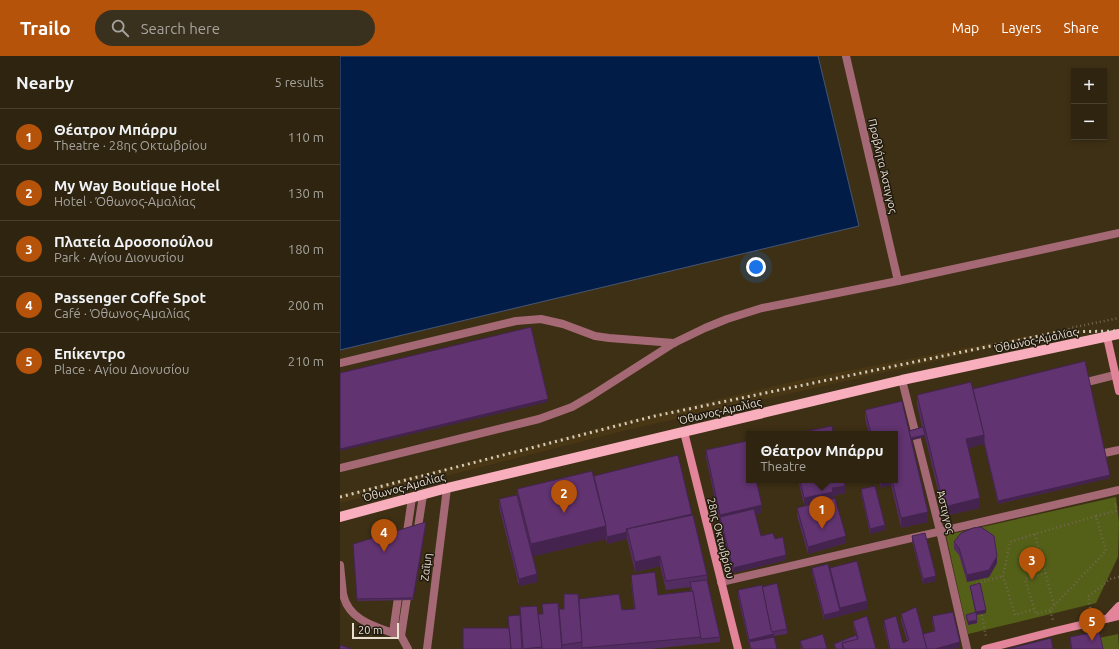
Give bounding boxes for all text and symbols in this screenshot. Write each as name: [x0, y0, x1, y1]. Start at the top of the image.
search box: [95, 10, 375, 46]
text: Trailo: [20, 17, 71, 39]
icon: search: [109, 17, 131, 39]
text: Search here: [141, 20, 220, 37]
text: Map: [952, 20, 979, 36]
text: Layers: [1001, 20, 1041, 36]
text: Share: [1063, 20, 1099, 36]
map controls: [1071, 68, 1107, 140]
button: +: [1071, 68, 1107, 104]
text: Nearby: [16, 73, 74, 92]
text: 5 results: [274, 75, 324, 89]
button: −: [1071, 104, 1107, 140]
street label: Προβλήτα Άστιγγος: [865, 118, 900, 215]
text: Θέατρον Μπάρρυ: [54, 121, 177, 138]
text: 1: [25, 130, 33, 144]
text: 110 m: [288, 130, 324, 144]
text: Theatre · 28ης Οκτωβρίου: [54, 138, 207, 152]
text: My Way Boutique Hotel: [54, 177, 220, 194]
text: 2: [25, 186, 33, 200]
text: 130 m: [288, 186, 324, 200]
text: Hotel · Όθωνος-Αμαλίας: [54, 194, 195, 208]
text: Πλατεία Δροσοπούλου: [54, 233, 213, 250]
text: 3: [25, 242, 33, 256]
text: 180 m: [288, 242, 324, 256]
text: Park · Αγίου Διονυσίου: [54, 250, 184, 264]
your location: [746, 257, 766, 277]
text: Passenger Coffe Spot: [54, 289, 206, 306]
text: 4: [25, 298, 33, 312]
text: 200 m: [288, 298, 324, 312]
text: Café · Όθωνος-Αμαλίας: [54, 306, 190, 320]
street label: Όθωνος-Αμαλίας: [992, 325, 1079, 356]
text: Επίκεντρο: [54, 345, 126, 362]
text: 5: [25, 354, 33, 368]
text: 210 m: [288, 354, 324, 368]
text: Place · Αγίου Διονυσίου: [54, 362, 189, 376]
street label: Όθωνος-Αμαλίας: [677, 396, 763, 428]
popup: [746, 431, 898, 483]
text: Θέατρον Μπάρρυ: [760, 442, 884, 459]
text: Theatre: [760, 459, 806, 473]
street label: Όθωνος-Αμαλίας: [361, 470, 447, 505]
pin: 2: [551, 480, 577, 513]
street label: Άστιγγος: [934, 489, 957, 535]
street label: 28ης Οκτωβρίου: [704, 496, 737, 580]
pin: 1: [809, 496, 835, 529]
pin: 4: [371, 519, 397, 552]
pin: 3: [1019, 547, 1045, 580]
street label: Ζαΐμη: [418, 552, 434, 582]
pin: 5: [1079, 608, 1105, 641]
scale bar: [352, 621, 399, 640]
text: 20 m: [358, 624, 382, 636]

